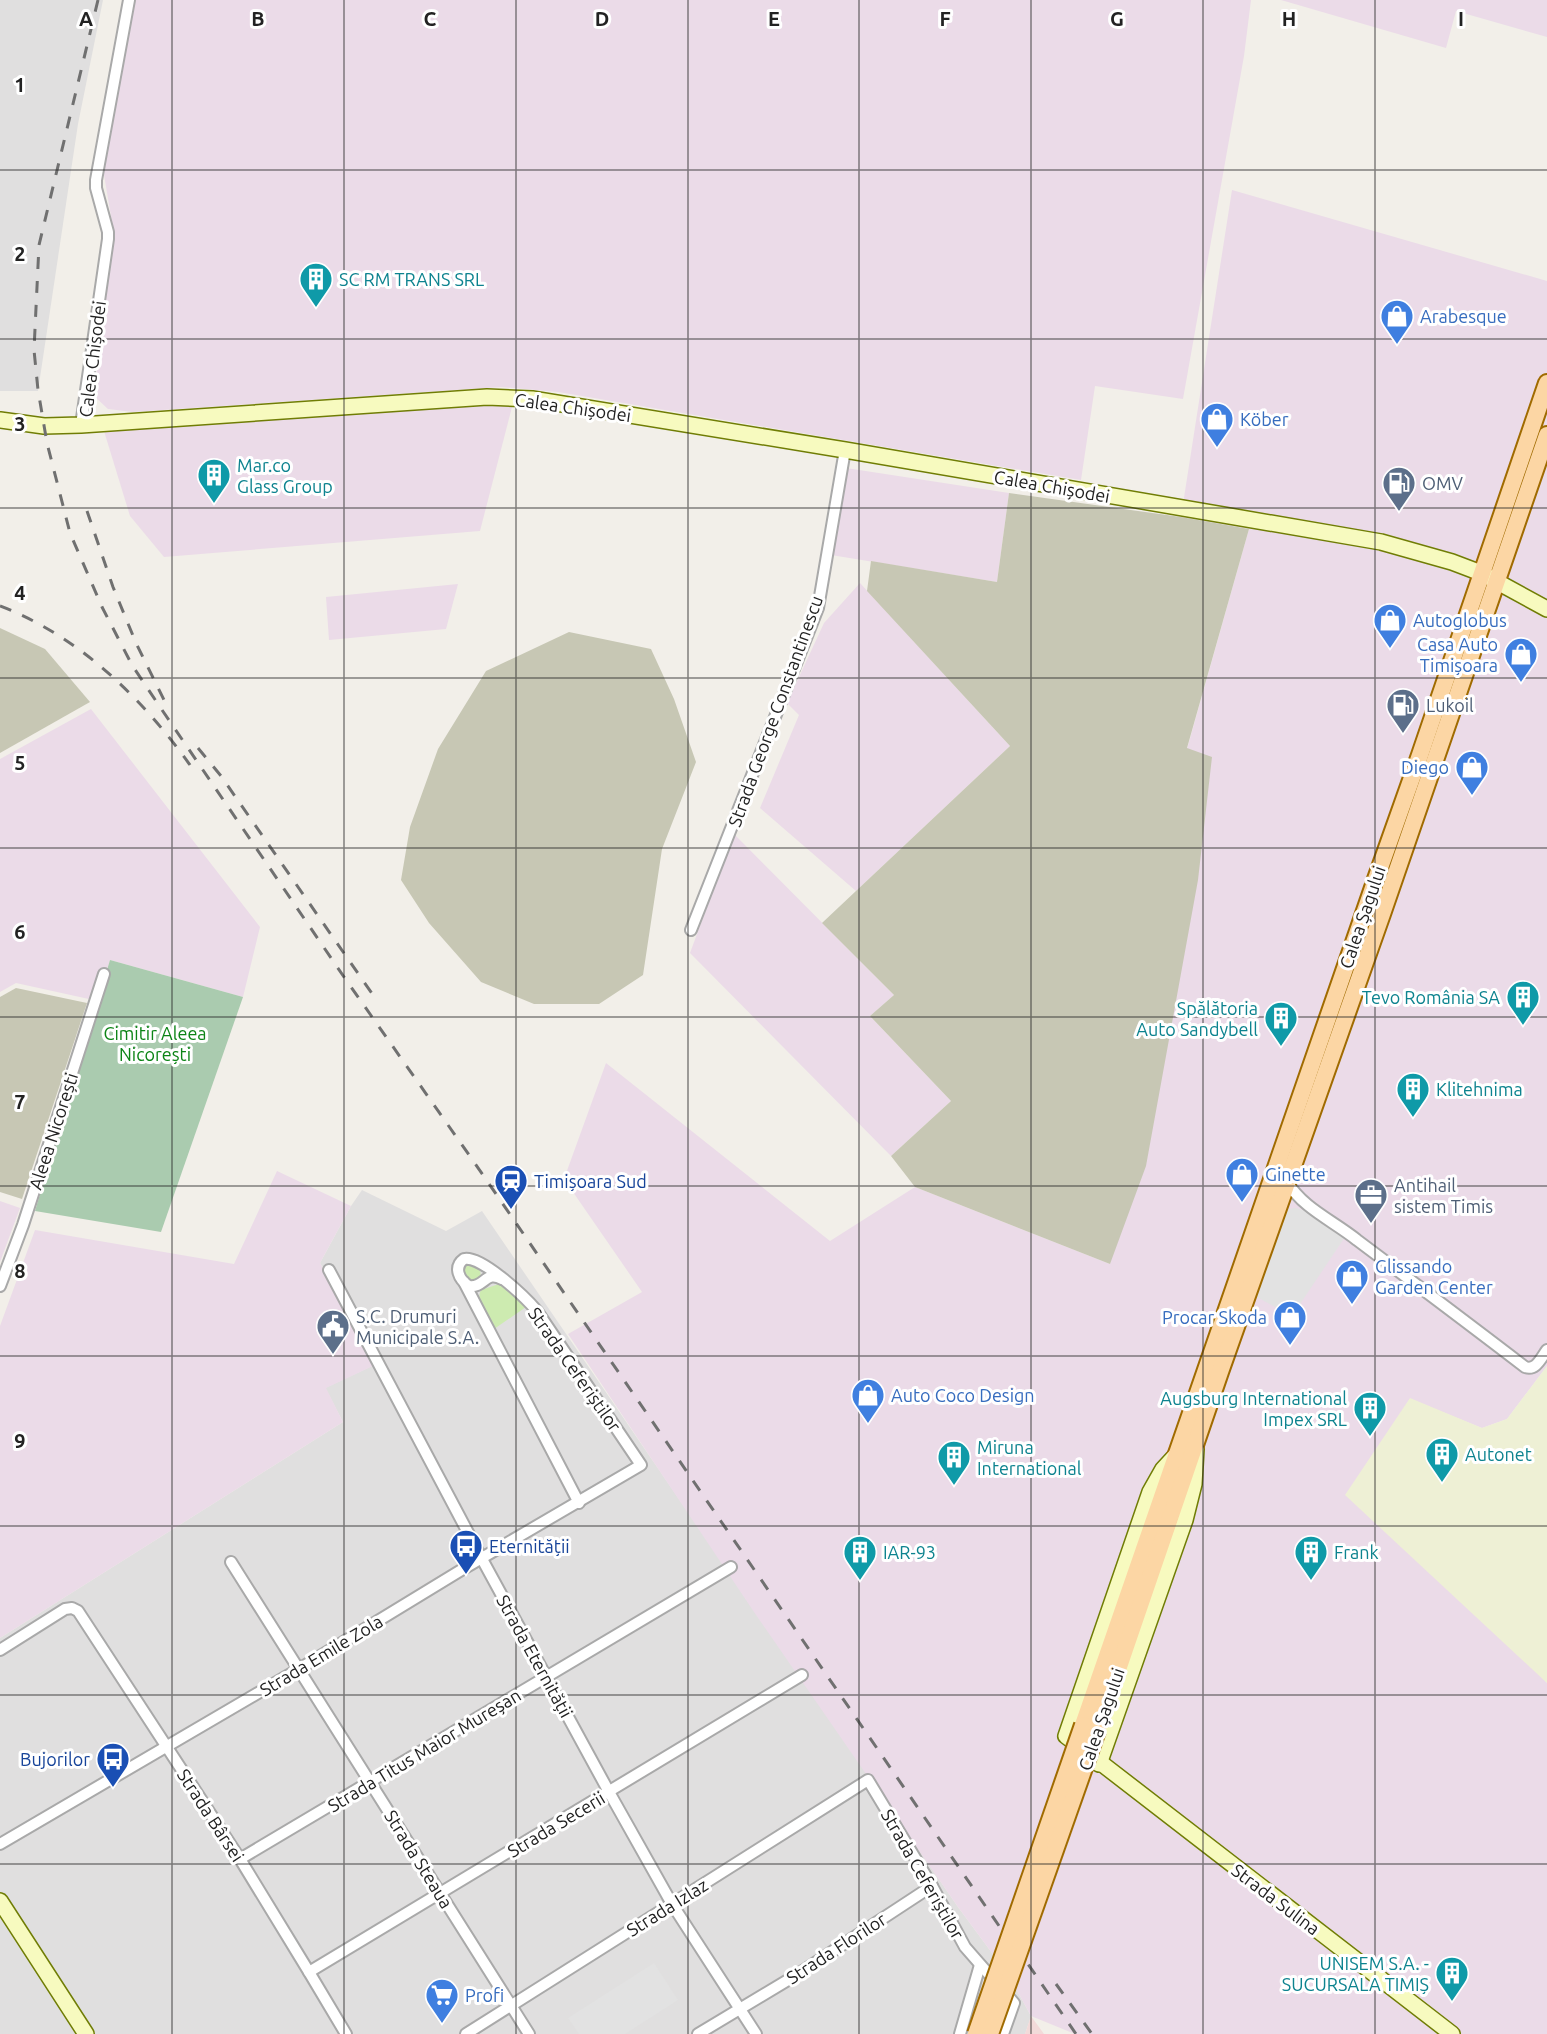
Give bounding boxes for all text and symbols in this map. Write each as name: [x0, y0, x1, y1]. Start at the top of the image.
text: A: [79, 7, 93, 30]
text: B: [251, 7, 265, 30]
text: C: [424, 7, 437, 30]
text: D: [595, 7, 609, 30]
text: E: [768, 7, 780, 30]
text: F: [939, 7, 951, 30]
text: G: [1110, 7, 1124, 30]
text: H: [1282, 7, 1296, 30]
text: I: [1458, 7, 1464, 30]
text: 1: [14, 73, 26, 96]
text: 2: [14, 242, 26, 265]
building icon: SC RM TRANS SRL: [298, 261, 334, 308]
place label: SC RM TRANS SRL: [339, 269, 484, 289]
shop icon: Arabesque: [1379, 298, 1415, 345]
street label: Calea Chișodei: [75, 300, 109, 418]
place label: Arabesque: [1420, 306, 1507, 326]
street label: Calea Chișodei: [514, 389, 632, 425]
shop icon: Köber: [1199, 401, 1235, 448]
place label: Köber: [1240, 409, 1289, 429]
text: 3: [14, 412, 26, 435]
place label: Mar.co Glass Group: [237, 455, 333, 496]
building icon: Mar.co Glass Group: [196, 457, 232, 504]
fuel station icon: OMV: [1381, 465, 1417, 512]
street label: Calea Chișodei: [993, 466, 1111, 506]
place label: OMV: [1422, 473, 1464, 493]
text: 4: [14, 581, 26, 604]
street label: Strada George Constantinescu: [724, 593, 826, 829]
shop icon: Autoglobus: [1372, 602, 1408, 649]
place label: Autoglobus: [1413, 610, 1507, 630]
place label: Casa Auto Timișoara: [1417, 634, 1498, 675]
shop icon: Casa Auto Timișoara: [1503, 636, 1539, 683]
fuel station icon: Lukoil: [1385, 687, 1421, 734]
place label: Lukoil: [1426, 695, 1474, 715]
shop icon: Diego: [1454, 749, 1490, 796]
text: 5: [14, 751, 26, 774]
place label: Diego: [1401, 757, 1449, 777]
street label: Calea Șagului: [1335, 863, 1389, 971]
text: 6: [14, 920, 26, 943]
building icon: Tevo România SA: [1505, 979, 1541, 1026]
place label: Tevo România SA: [1362, 987, 1500, 1007]
place label: Spălătoria Auto Sandybell: [1136, 998, 1258, 1039]
building icon: Spălătoria Auto Sandybell: [1263, 1000, 1299, 1047]
park label: Cimitir Aleea Nicorești: [103, 1023, 207, 1064]
street label: Aleea Nicorești: [25, 1070, 81, 1192]
building icon: Klitehnima: [1395, 1071, 1431, 1118]
place label: Klitehnima: [1436, 1079, 1523, 1099]
text: 7: [14, 1090, 26, 1113]
shop icon: Ginette: [1224, 1156, 1260, 1203]
station icon: Timișoara Sud: [493, 1163, 529, 1210]
place label: Ginette: [1265, 1164, 1326, 1184]
place label: Timișoara Sud: [534, 1171, 647, 1191]
place label: Antihail sistem Timis: [1394, 1175, 1493, 1216]
office icon: Antihail sistem Timis: [1353, 1177, 1389, 1224]
place label: Glissando Garden Center: [1375, 1256, 1493, 1297]
shop icon: Glissando Garden Center: [1334, 1258, 1370, 1305]
text: 8: [14, 1259, 26, 1282]
shop icon: Procar Skoda: [1272, 1299, 1308, 1346]
street label: Strada Ceferiștilor: [525, 1303, 625, 1435]
place label: S.C. Drumuri Municipale S.A.: [356, 1306, 479, 1347]
place label: Procar Skoda: [1162, 1307, 1267, 1327]
public building icon: S.C. Drumuri Municipale S.A.: [315, 1308, 351, 1355]
shop icon: Auto Coco Design: [850, 1377, 886, 1424]
place label: Auto Coco Design: [891, 1385, 1035, 1405]
place label: Augsburg International Impex SRL: [1160, 1388, 1347, 1429]
building icon: Augsburg International Impex SRL: [1352, 1390, 1388, 1437]
text: 9: [14, 1429, 26, 1452]
building icon: Autonet: [1424, 1436, 1460, 1483]
place label: Miruna International: [977, 1437, 1082, 1478]
building icon: Miruna International: [936, 1439, 972, 1486]
place label: Autonet: [1465, 1444, 1532, 1464]
bus stop icon: Eternității: [448, 1528, 484, 1575]
building icon: IAR-93: [842, 1534, 878, 1581]
building icon: Frank: [1293, 1534, 1329, 1581]
place label: Eternității: [489, 1536, 570, 1556]
place label: IAR-93: [883, 1542, 936, 1562]
place label: Frank: [1334, 1542, 1379, 1562]
street label: Strada Eternității: [493, 1591, 577, 1721]
street label: Strada Emile Zola: [256, 1610, 386, 1700]
street label: Calea Șagului: [1074, 1665, 1128, 1773]
street label: Strada Titus Maior Mureșan: [324, 1684, 524, 1816]
bus stop icon: Bujorilor: [95, 1741, 131, 1788]
place label: Bujorilor: [20, 1749, 90, 1769]
street label: Strada Bârsei: [174, 1765, 248, 1865]
street label: Strada Secerii: [504, 1787, 608, 1861]
street label: Strada Ceferiștilor: [878, 1805, 968, 1943]
street label: Strada Steaua: [381, 1806, 457, 1912]
street label: Strada Sulina: [1228, 1859, 1324, 1939]
street label: Strada Izlaz: [623, 1874, 711, 1940]
street label: Strada Florilor: [783, 1908, 890, 1988]
place label: UNISEM S.A. - SUCURSALA TIMIȘ: [1282, 1953, 1429, 1994]
building icon: UNISEM S.A. - SUCURSALA TIMIȘ: [1434, 1955, 1470, 2002]
supermarket icon: Profi: [424, 1977, 460, 2024]
place label: Profi: [465, 1985, 504, 2005]

